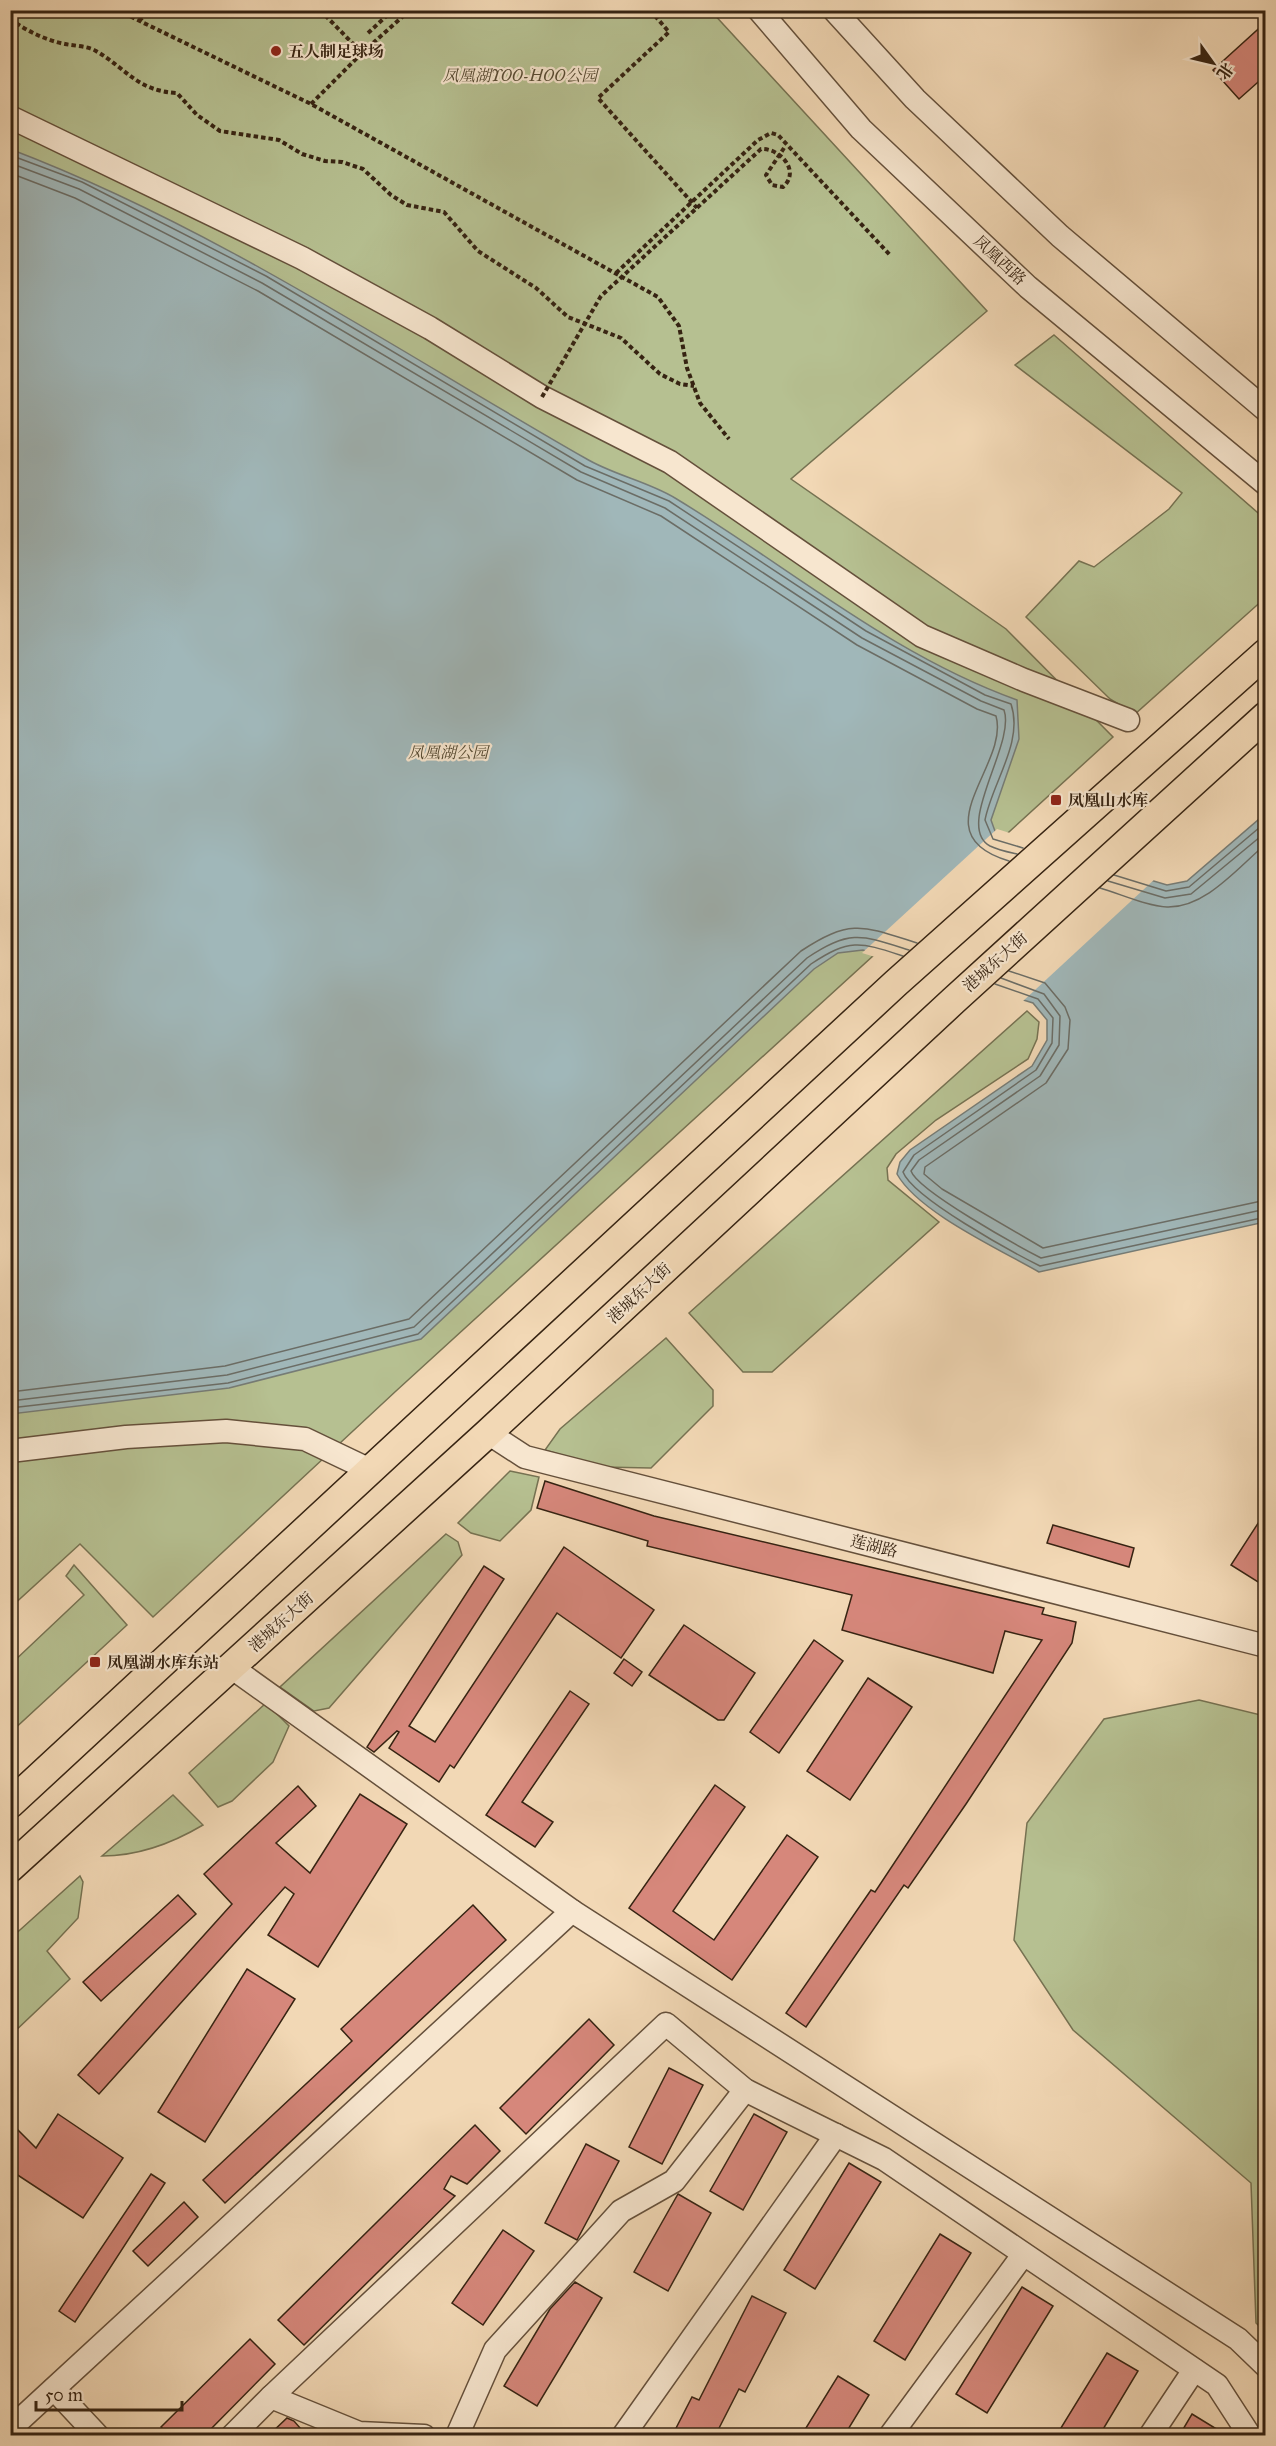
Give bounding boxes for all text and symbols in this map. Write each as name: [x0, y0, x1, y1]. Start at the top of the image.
north arrow: [1183, 33, 1243, 93]
place label: 五人制足球场: [288, 42, 384, 61]
marker: 五人制足球场: [269, 44, 283, 58]
text: 北: [1213, 59, 1237, 83]
park label: 凤凰湖YOO-HOO公园: [443, 66, 600, 85]
street label: 凤凰西路: [970, 231, 1030, 289]
park label: 凤凰湖公园: [408, 743, 491, 762]
place label: 凤凰山水库: [1068, 791, 1148, 810]
marker: 凤凰山水库: [1049, 793, 1063, 807]
street label: 港城东大街: [959, 928, 1031, 996]
street label: 港城东大街: [603, 1259, 675, 1327]
street label: 莲湖路: [848, 1531, 900, 1561]
street label: 港城东大街: [245, 1588, 317, 1656]
place label: 凤凰湖水库东站: [107, 1653, 219, 1672]
marker: 凤凰湖水库东站: [88, 1655, 102, 1669]
scale bar: [36, 2374, 182, 2412]
text: 50 m: [45, 2384, 83, 2406]

